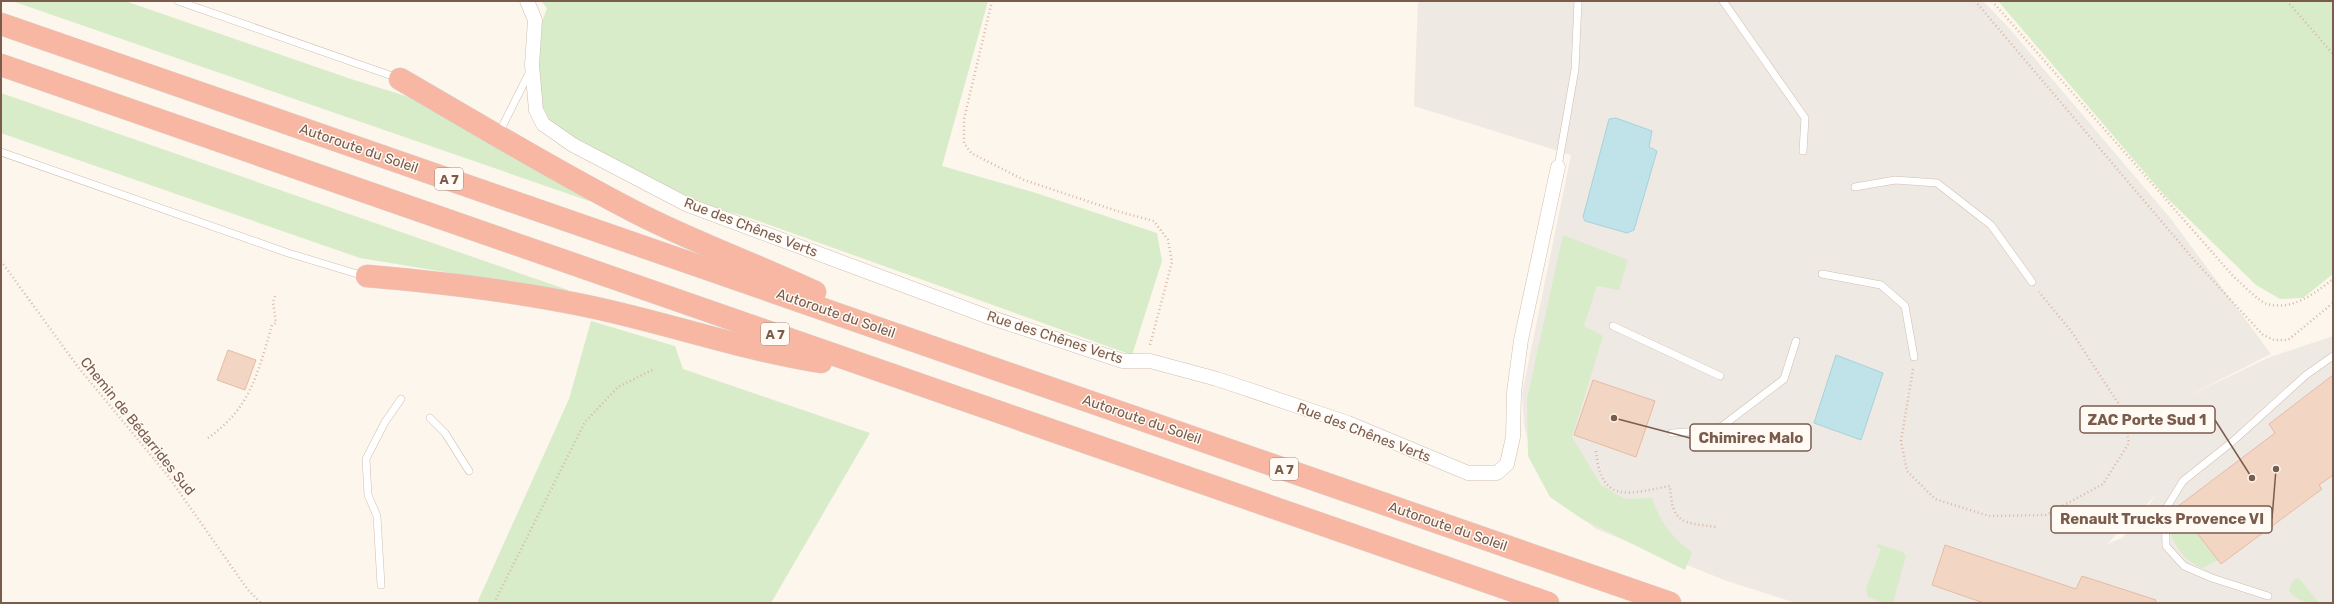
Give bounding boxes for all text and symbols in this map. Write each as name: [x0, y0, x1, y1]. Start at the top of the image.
street label: Autoroute du Soleil: [297, 120, 421, 177]
road number: A 7: [435, 168, 463, 190]
street label: Rue des Chênes Verts: [681, 194, 820, 261]
street label: Autoroute du Soleil: [774, 285, 898, 342]
street label: Rue des Chênes Verts: [985, 307, 1125, 368]
road number: A 7: [761, 323, 789, 345]
street label: Chemin de Bédarrides Sud: [77, 354, 199, 499]
street label: Autoroute du Soleil: [1080, 391, 1204, 448]
street label: Rue des Chênes Verts: [1294, 399, 1433, 466]
callout: ZAC Porte Sud 1: [2080, 406, 2215, 433]
text: ZAC Porte Sud 1: [2088, 411, 2206, 429]
callout: Chimirec Malo: [1690, 424, 1811, 451]
text: Chimirec Malo: [1698, 429, 1804, 447]
road number: A 7: [1270, 458, 1298, 480]
street label: Autoroute du Soleil: [1386, 498, 1510, 555]
callout: Renault Trucks Provence VI: [2051, 506, 2272, 533]
text: Renault Trucks Provence VI: [2060, 510, 2264, 528]

